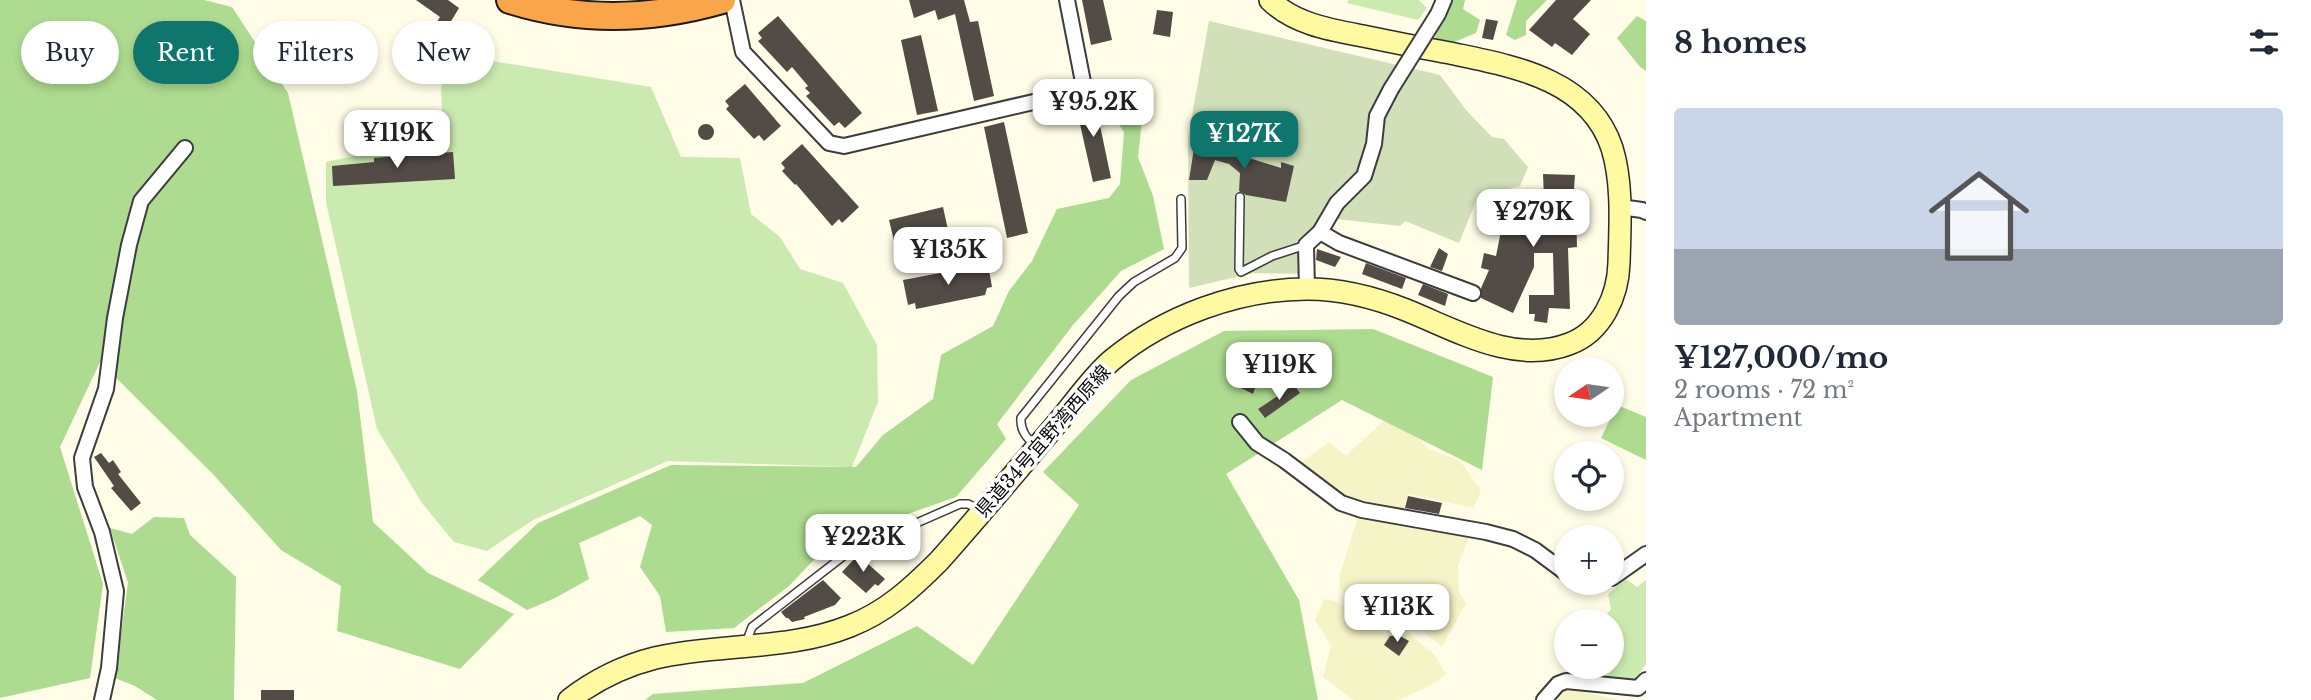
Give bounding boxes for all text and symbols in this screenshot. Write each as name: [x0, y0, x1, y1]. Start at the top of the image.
chip: Buy: [21, 21, 119, 84]
chip: Rent: [133, 21, 239, 84]
chip: Filters: [253, 21, 378, 84]
chip: New: [392, 21, 495, 84]
icon: filters: [2245, 23, 2283, 61]
text: 8 homes: [1674, 24, 1807, 61]
pin: ¥95.2K: [1036, 80, 1150, 139]
text: ¥95.2K: [1049, 88, 1137, 116]
pin: ¥119K: [348, 110, 446, 170]
pin: ¥127K: [1195, 111, 1293, 171]
text: ¥119K: [360, 119, 434, 147]
text: ¥127K: [1206, 120, 1282, 148]
icon: home: [1916, 153, 2042, 279]
pin: ¥279K: [1484, 190, 1582, 249]
text: ¥279K: [1493, 198, 1573, 226]
pin: ¥135K: [899, 228, 997, 287]
text: ¥135K: [910, 236, 986, 264]
text: ¥127,000/mo: [1674, 339, 1888, 376]
pin: ¥119K: [1230, 342, 1328, 402]
text: ¥119K: [1242, 351, 1316, 379]
north arrow: [1554, 357, 1624, 427]
map controls: [1554, 357, 1624, 679]
street label: 県道34号宜野湾西原線: [971, 360, 1115, 522]
text: 2 rooms · 72 m²: [1674, 376, 1854, 404]
text: Apartment: [1674, 404, 1802, 432]
button: locate: [1554, 441, 1624, 511]
pin: ¥223K: [814, 514, 912, 574]
text: ¥223K: [821, 523, 905, 551]
button: +: [1554, 525, 1624, 595]
pin: ¥113K: [1348, 584, 1446, 644]
text: ¥113K: [1360, 593, 1434, 621]
button: −: [1554, 609, 1624, 679]

